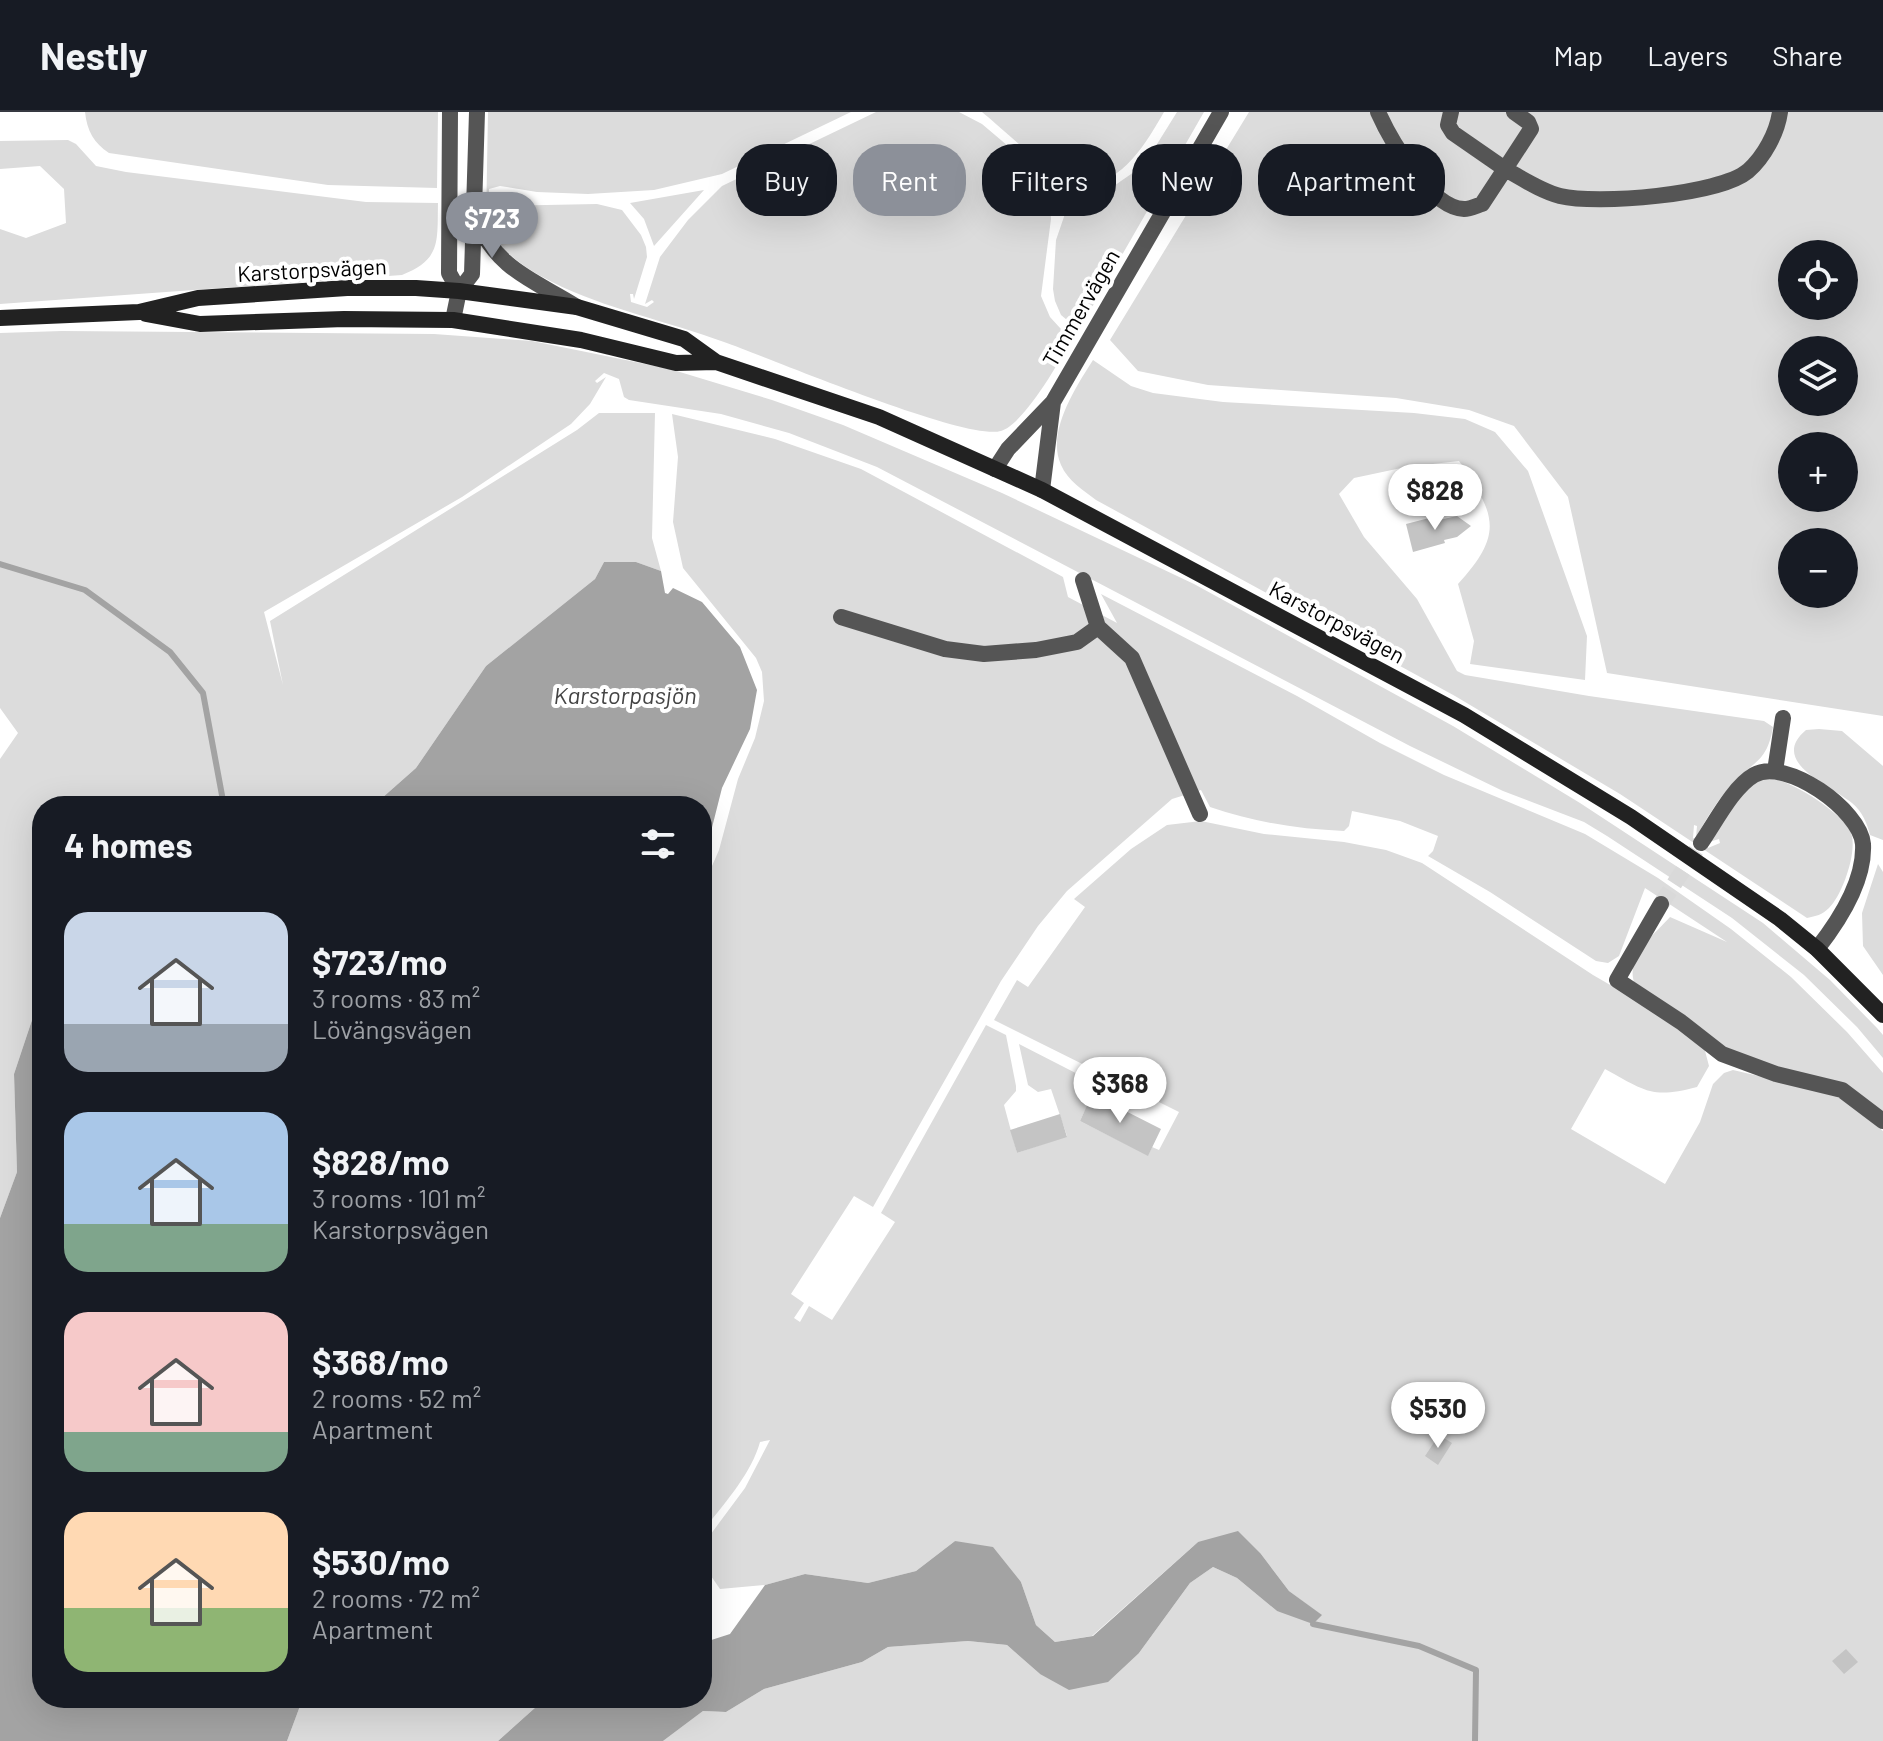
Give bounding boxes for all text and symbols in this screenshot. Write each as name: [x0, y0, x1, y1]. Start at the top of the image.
text: Nestly: [40, 32, 148, 78]
text: Map: [1553, 38, 1603, 72]
text: Layers: [1647, 38, 1728, 72]
text: Share: [1772, 38, 1843, 72]
chip: Buy: [736, 144, 837, 216]
chip: Rent: [853, 144, 966, 216]
chip: Filters: [982, 144, 1116, 216]
chip: New: [1132, 144, 1242, 216]
chip: Apartment: [1258, 144, 1445, 216]
pin: $723: [445, 192, 539, 260]
text: $723: [464, 202, 520, 233]
map controls: [1778, 240, 1858, 608]
button: locate: [1778, 240, 1858, 320]
street label: Timmervägen: [1036, 244, 1124, 371]
street label: Karstorpsvägen: [237, 252, 387, 286]
button: layers: [1778, 336, 1858, 416]
button: +: [1778, 432, 1858, 512]
pin: $828: [1388, 464, 1482, 532]
text: $828: [1406, 474, 1464, 505]
button: −: [1778, 528, 1858, 608]
street label: Karstorpsvägen: [1265, 574, 1410, 668]
water label: Karstorpasjön: [554, 680, 697, 709]
icon: filters: [636, 822, 680, 866]
text: 4 homes: [64, 824, 193, 865]
text: $723/mo: [312, 941, 448, 982]
icon: home: [128, 944, 224, 1040]
text: 3 rooms · 83 m²: [312, 982, 480, 1013]
text: Lövängsvägen: [312, 1013, 472, 1044]
pin: $368: [1073, 1057, 1167, 1125]
text: $368: [1092, 1067, 1148, 1098]
text: $828/mo: [312, 1141, 450, 1182]
icon: home: [128, 1144, 224, 1240]
text: 3 rooms · 101 m²: [312, 1182, 485, 1213]
text: Karstorpsvägen: [312, 1213, 489, 1244]
text: $368/mo: [312, 1341, 449, 1382]
icon: home: [128, 1344, 224, 1440]
text: 2 rooms · 52 m²: [312, 1382, 481, 1413]
pin: $530: [1391, 1382, 1485, 1450]
text: $530: [1409, 1392, 1467, 1423]
text: Apartment: [312, 1413, 433, 1444]
text: $530/mo: [312, 1541, 450, 1582]
icon: home: [128, 1544, 224, 1640]
text: 2 rooms · 72 m²: [312, 1582, 480, 1613]
text: Apartment: [312, 1613, 433, 1644]

